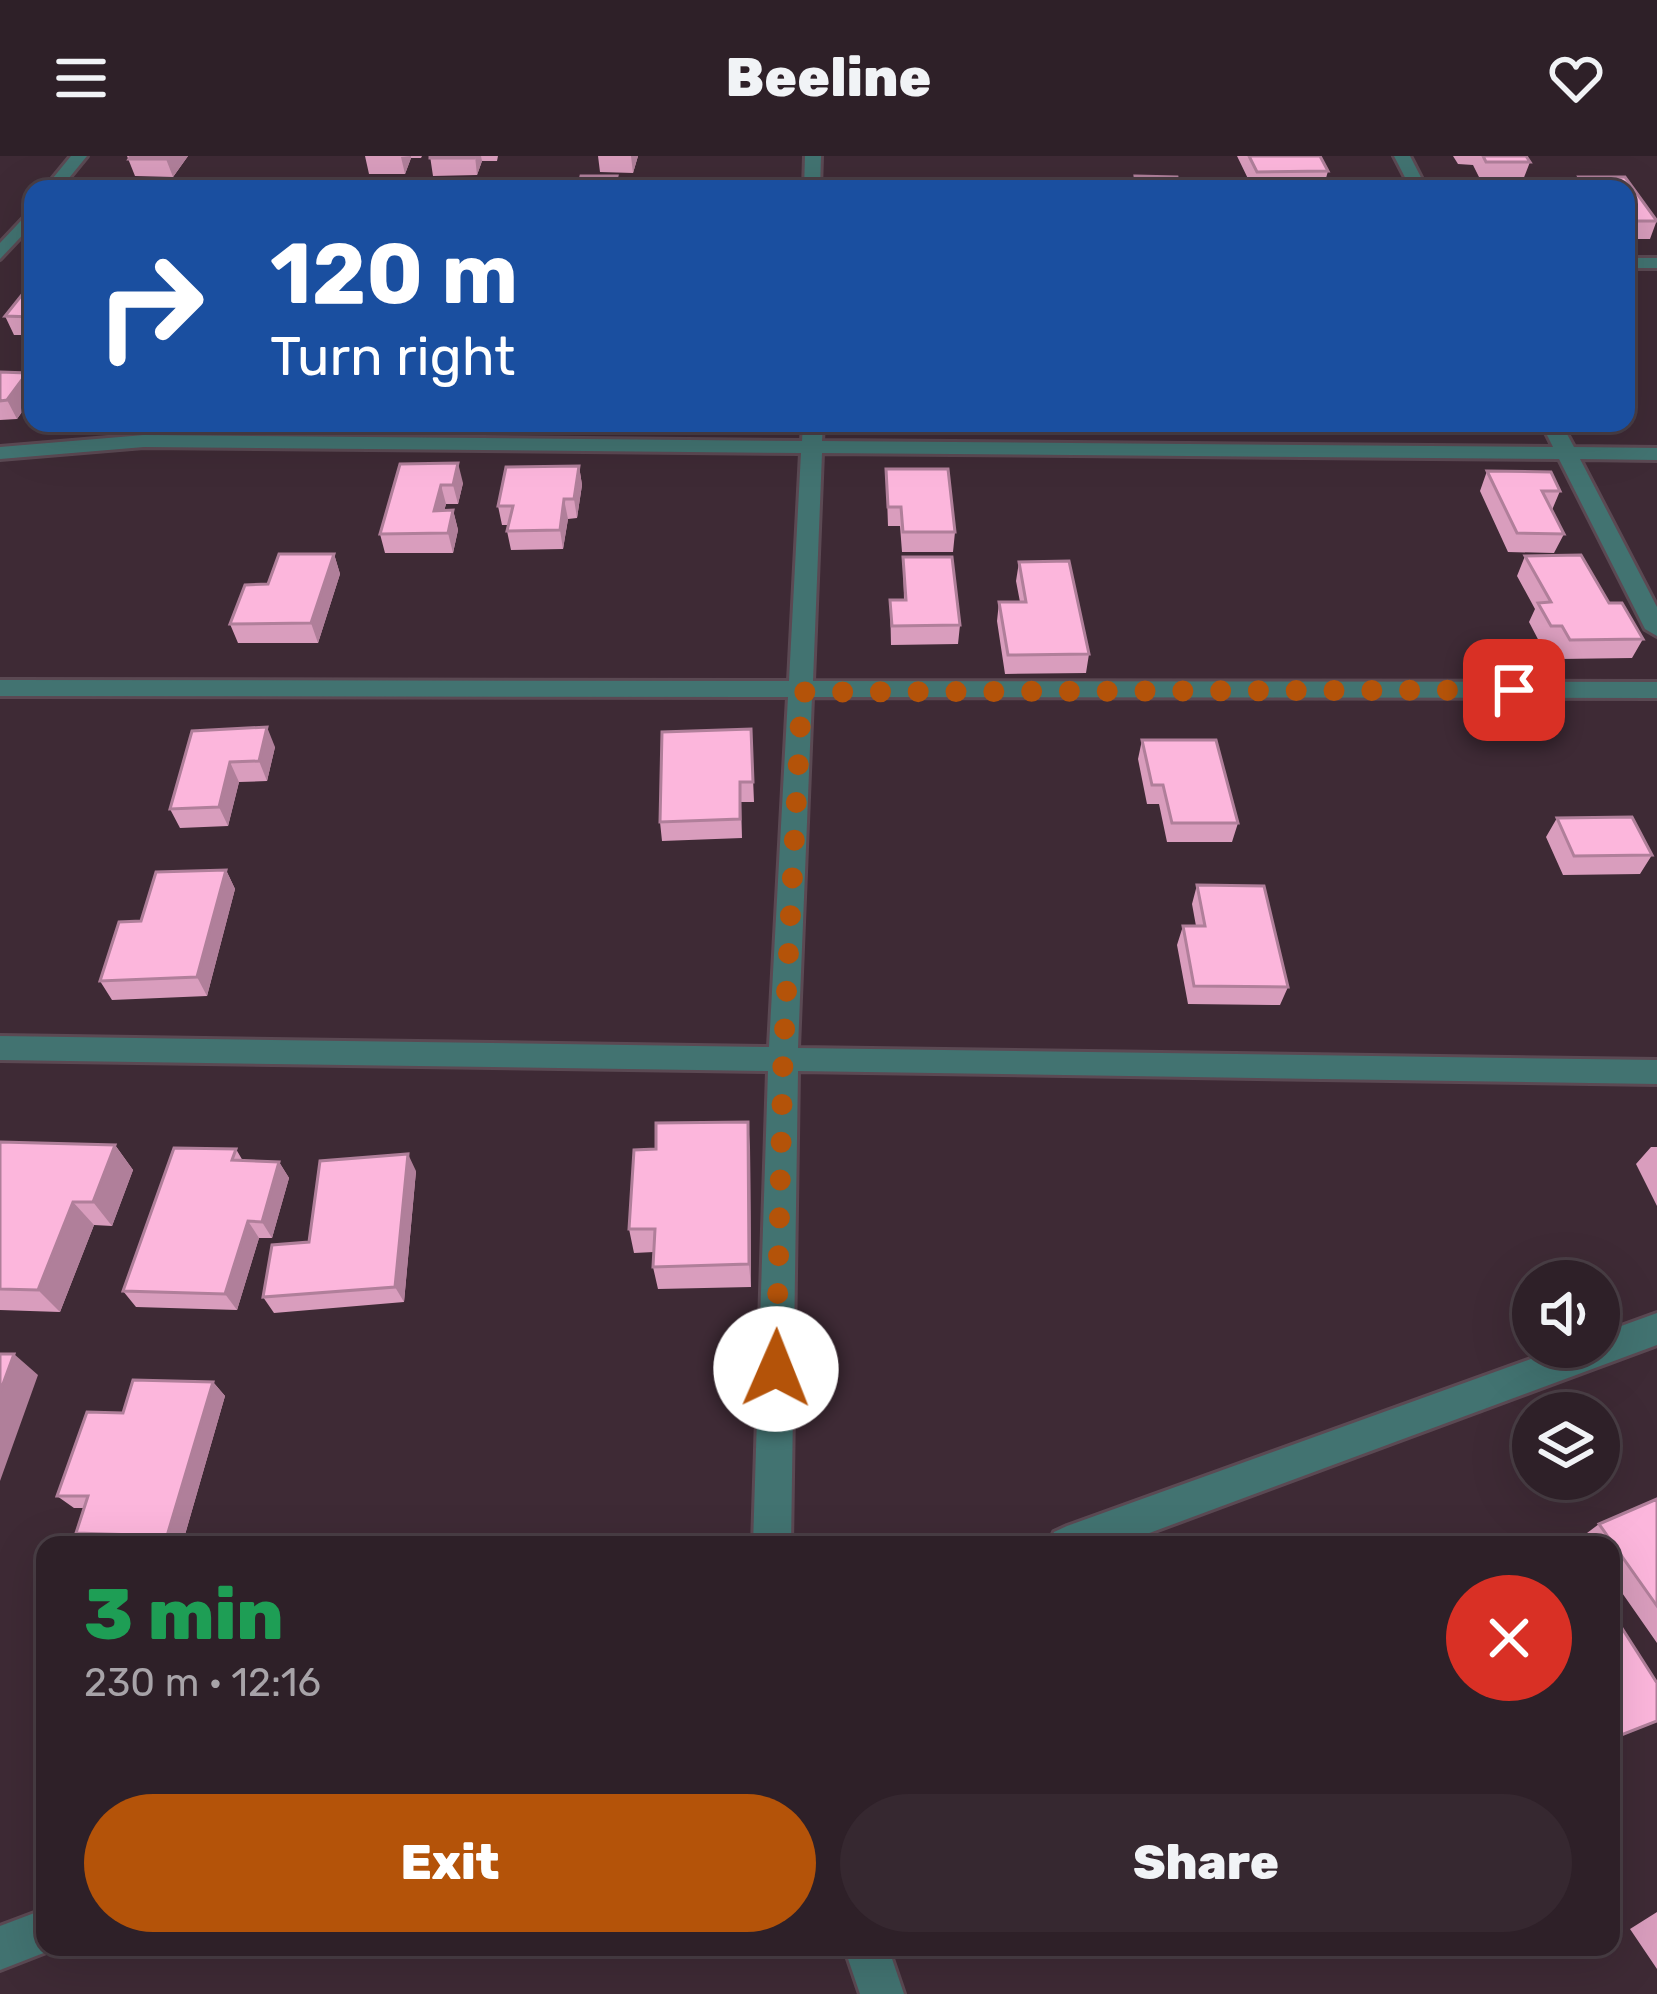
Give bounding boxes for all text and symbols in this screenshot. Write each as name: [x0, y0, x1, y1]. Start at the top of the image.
icon: menu: [48, 45, 114, 111]
icon: heart: [1543, 45, 1609, 111]
text: Beeline: [726, 46, 931, 110]
text: 120 m: [270, 224, 518, 324]
icon: right: [72, 228, 228, 384]
text: Turn right: [270, 325, 515, 389]
pin: [1463, 639, 1565, 741]
icon: arrive: [1481, 657, 1547, 723]
map controls: [1512, 1260, 1620, 1500]
button: sound: [1512, 1260, 1620, 1368]
position arrow: [713, 1306, 839, 1432]
button: layers: [1512, 1392, 1620, 1500]
text: 3 min: [84, 1572, 284, 1657]
button: close: [1446, 1575, 1572, 1701]
text: 230 m · 12:16: [84, 1660, 321, 1706]
button: Exit: [84, 1794, 816, 1932]
button: Share: [840, 1794, 1572, 1932]

